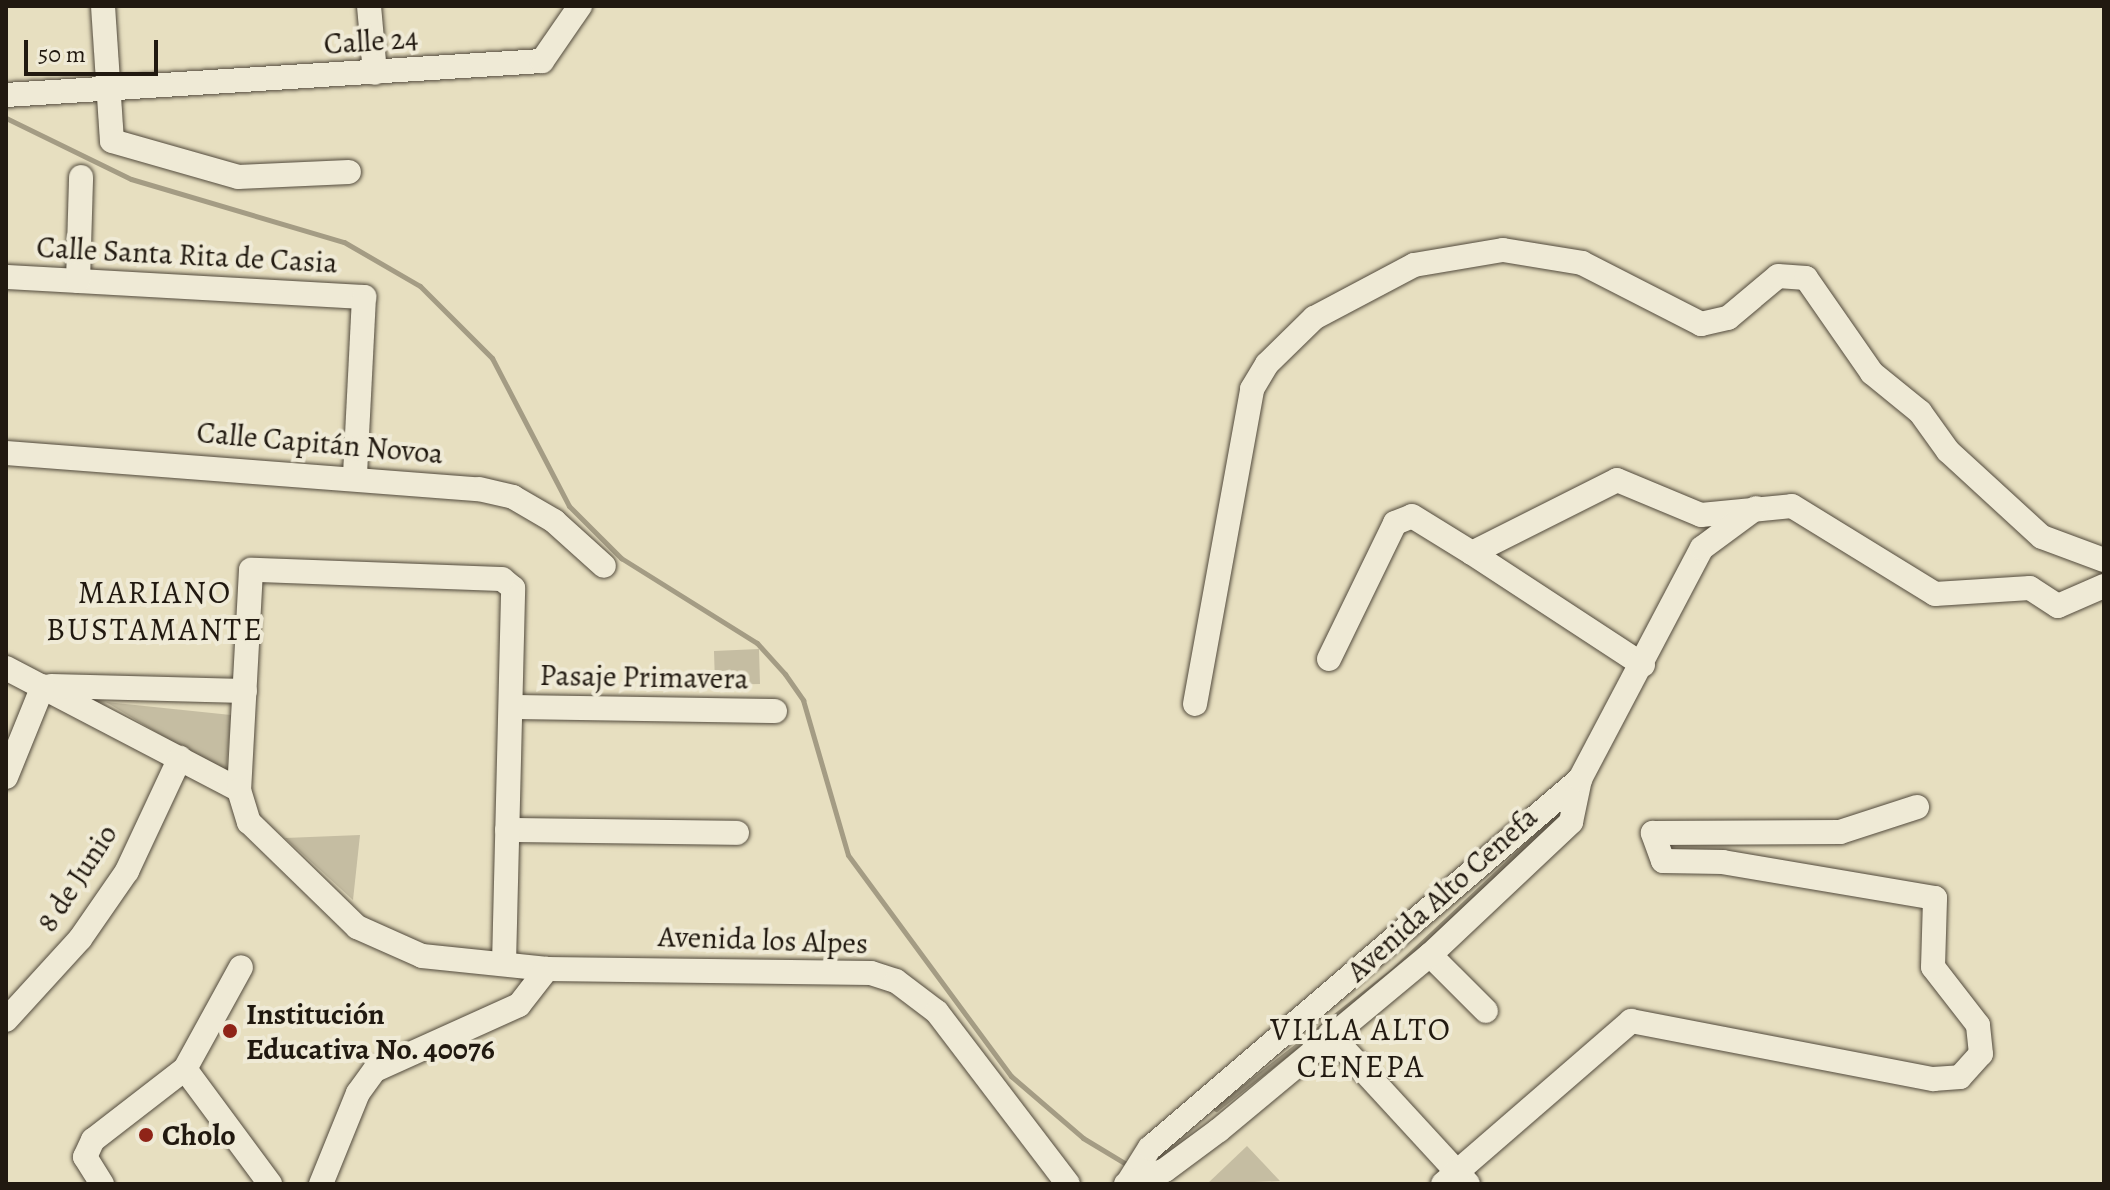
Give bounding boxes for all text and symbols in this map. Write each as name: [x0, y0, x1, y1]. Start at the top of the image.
street label: Calle 24: [323, 20, 419, 62]
scale bar: [28, 24, 162, 74]
text: 50 m: [38, 38, 86, 70]
street label: Calle Santa Rita de Casia: [36, 229, 338, 281]
street label: Calle Capitán Novoa: [195, 414, 445, 472]
district label: MARIANO BUSTAMANTE: [46, 574, 264, 649]
street label: Pasaje Primavera: [539, 657, 749, 697]
street label: Avenida Alto Cenefa: [1339, 799, 1545, 989]
street label: 8 de Junio: [29, 817, 125, 939]
street label: Avenida los Alpes: [657, 918, 869, 962]
place label: Institución Educativa No. 40076: [246, 996, 495, 1066]
district label: VILLA ALTO CENEPA: [1270, 1011, 1452, 1086]
marker: Institución Educativa No. 40076: [221, 1022, 239, 1040]
place label: Cholo: [162, 1117, 236, 1153]
marker: Cholo: [137, 1126, 155, 1144]

